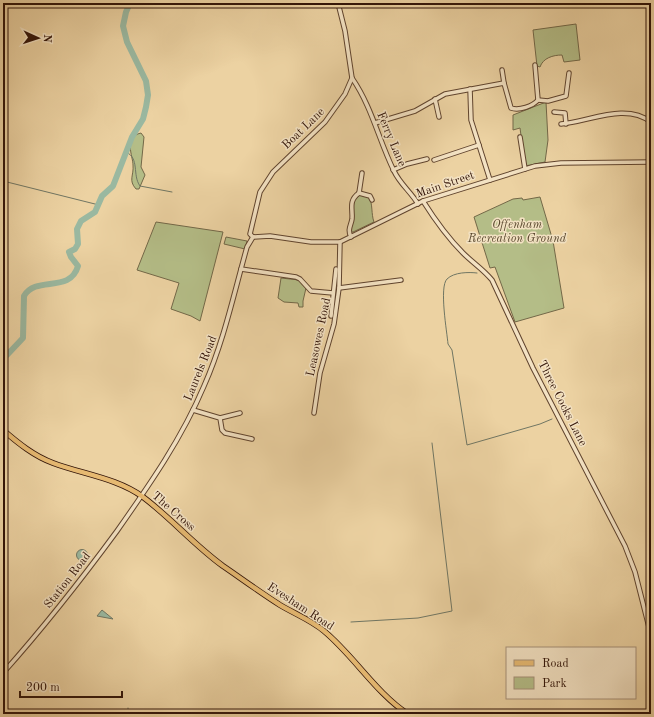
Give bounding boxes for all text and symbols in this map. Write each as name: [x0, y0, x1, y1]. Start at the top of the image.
north arrow: [18, 18, 58, 58]
text: N: [41, 34, 52, 44]
street label: Boat Lane: [280, 105, 328, 152]
street label: Ferry Lane: [374, 110, 408, 169]
street label: Main Street: [415, 169, 476, 201]
park label: Offenham Recreation Ground: [467, 219, 567, 245]
street label: Leasowes Road: [305, 297, 333, 378]
street label: Laurels Road: [182, 334, 219, 403]
street label: Three Cocks Lane: [535, 359, 589, 449]
street label: The Cross: [149, 490, 197, 534]
street label: Station Road: [42, 550, 93, 611]
street label: Evesham Road: [265, 581, 336, 633]
legend: [506, 647, 636, 699]
text: Road: [542, 658, 569, 670]
scale bar: [20, 673, 122, 699]
text: Park: [542, 678, 567, 690]
text: 200 m: [26, 682, 60, 694]

